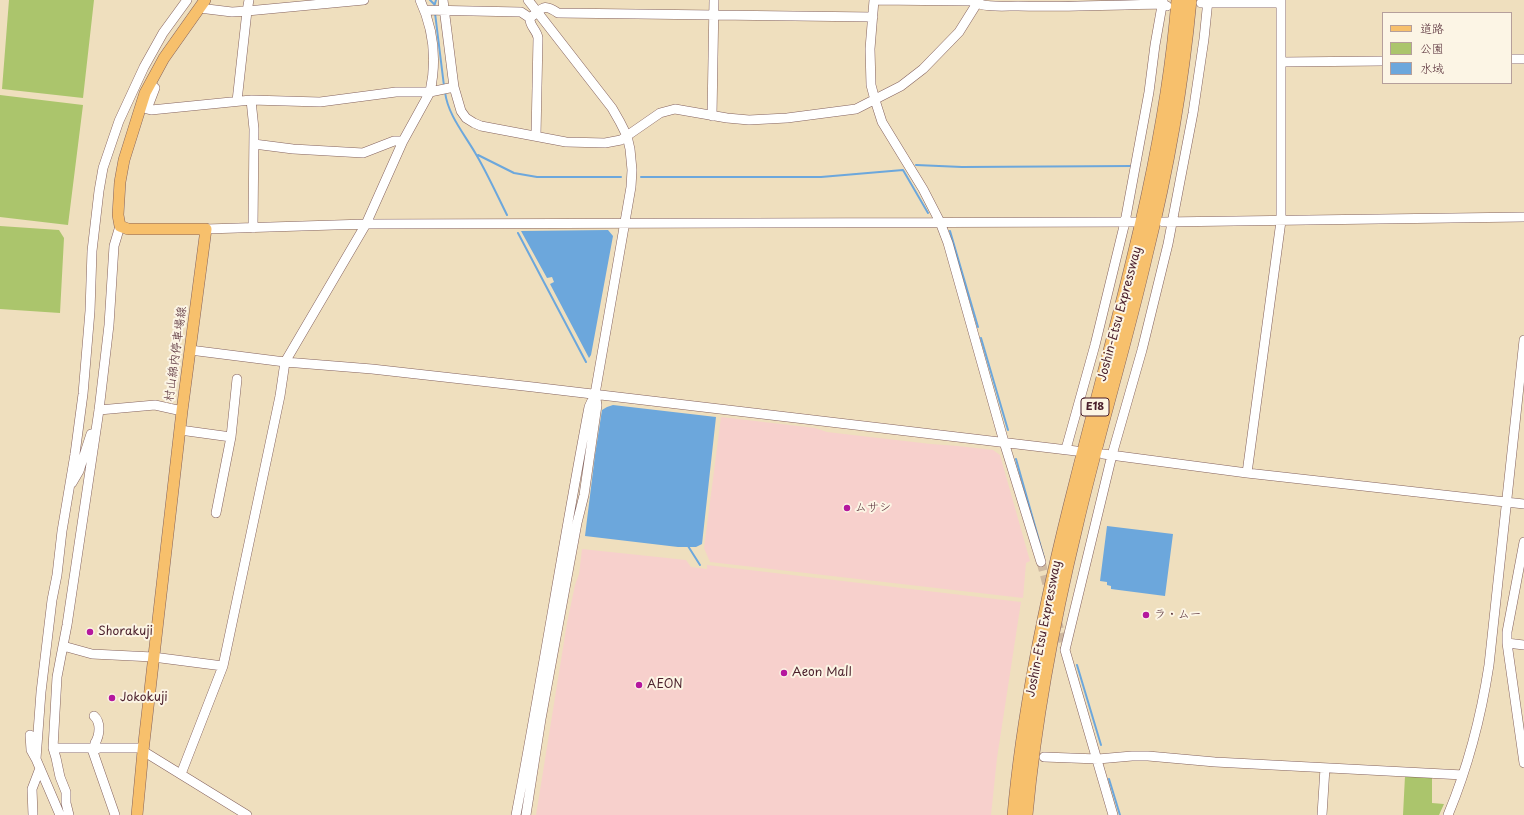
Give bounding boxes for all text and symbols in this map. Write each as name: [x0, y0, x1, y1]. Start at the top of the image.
legend: [1382, 12, 1512, 84]
text: 道路: [1420, 19, 1444, 37]
text: 公園: [1420, 39, 1444, 57]
text: 水域: [1420, 59, 1444, 77]
street label: Joshin-Etsu Expressway: [1095, 245, 1145, 383]
street label: 村山綿内停車場線: [162, 305, 190, 403]
road number: E18: [1081, 398, 1109, 416]
place label: ムサシ: [855, 501, 891, 515]
marker: ムサシ: [842, 503, 852, 513]
street label: Joshin-Etsu Expressway: [1024, 559, 1064, 699]
place label: ラ・ムー: [1154, 608, 1202, 622]
marker: ラ・ムー: [1141, 610, 1151, 620]
place label: Shorakuji: [98, 625, 153, 639]
marker: Shorakuji: [85, 627, 95, 637]
place label: Aeon Mall: [792, 666, 852, 680]
marker: Aeon Mall: [779, 668, 789, 678]
place label: AEON: [647, 678, 683, 692]
marker: AEON: [634, 680, 644, 690]
place label: Jokokuji: [120, 691, 168, 705]
marker: Jokokuji: [107, 693, 117, 703]

